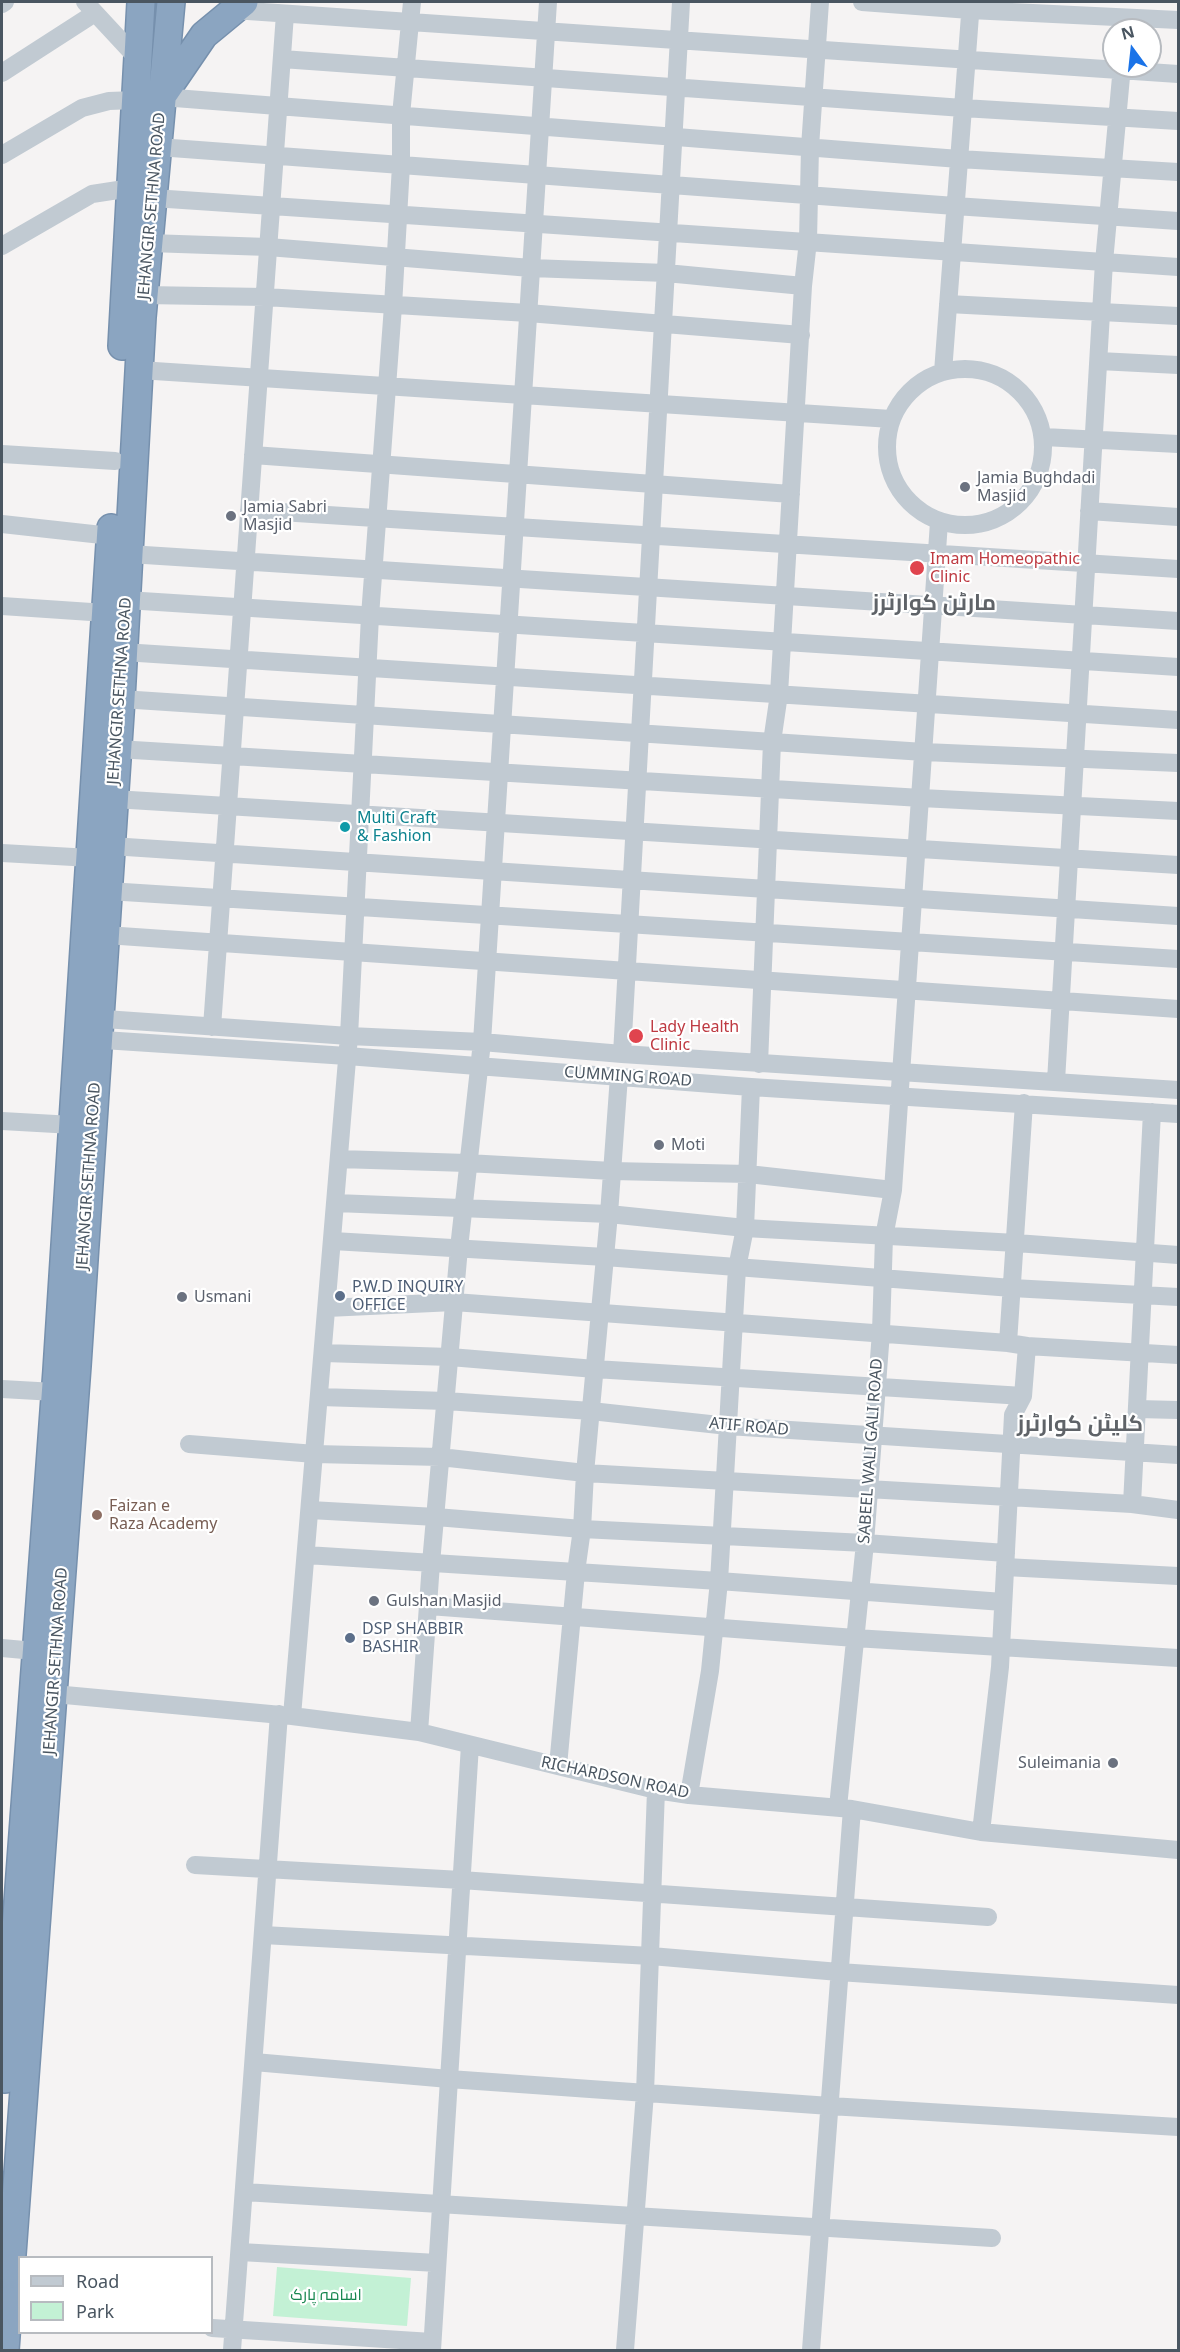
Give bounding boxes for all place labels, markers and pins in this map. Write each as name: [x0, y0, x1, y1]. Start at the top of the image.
place label: Jamia Bughdadi Masjid: [977, 468, 1095, 506]
marker: Jamia Bughdadi Masjid: [958, 480, 972, 494]
place label: Jamia Sabri Masjid: [243, 497, 327, 535]
marker: Jamia Sabri Masjid: [224, 509, 238, 523]
place label: Imam Homeopathic Clinic: [930, 549, 1080, 587]
marker: Imam Homeopathic Clinic: [908, 559, 926, 577]
place label: Multi Craft & Fashion: [357, 808, 436, 846]
marker: Multi Craft & Fashion: [338, 820, 352, 834]
place label: Lady Health Clinic: [650, 1017, 739, 1055]
marker: Lady Health Clinic: [627, 1027, 645, 1045]
place label: Moti: [671, 1135, 705, 1155]
marker: Moti: [652, 1138, 666, 1152]
place label: P.W.D INQUIRY OFFICE: [352, 1277, 463, 1315]
place label: Usmani: [194, 1287, 251, 1307]
marker: P.W.D INQUIRY OFFICE: [333, 1289, 347, 1303]
marker: Usmani: [175, 1290, 189, 1304]
place label: Faizan e Raza Academy: [109, 1496, 217, 1534]
marker: Faizan e Raza Academy: [90, 1508, 104, 1522]
place label: Gulshan Masjid: [386, 1591, 501, 1611]
marker: Gulshan Masjid: [367, 1594, 381, 1608]
place label: DSP SHABBIR BASHIR: [362, 1619, 463, 1657]
marker: DSP SHABBIR BASHIR: [343, 1631, 357, 1645]
place label: Suleimania: [1018, 1753, 1101, 1773]
marker: Suleimania: [1106, 1756, 1120, 1770]

